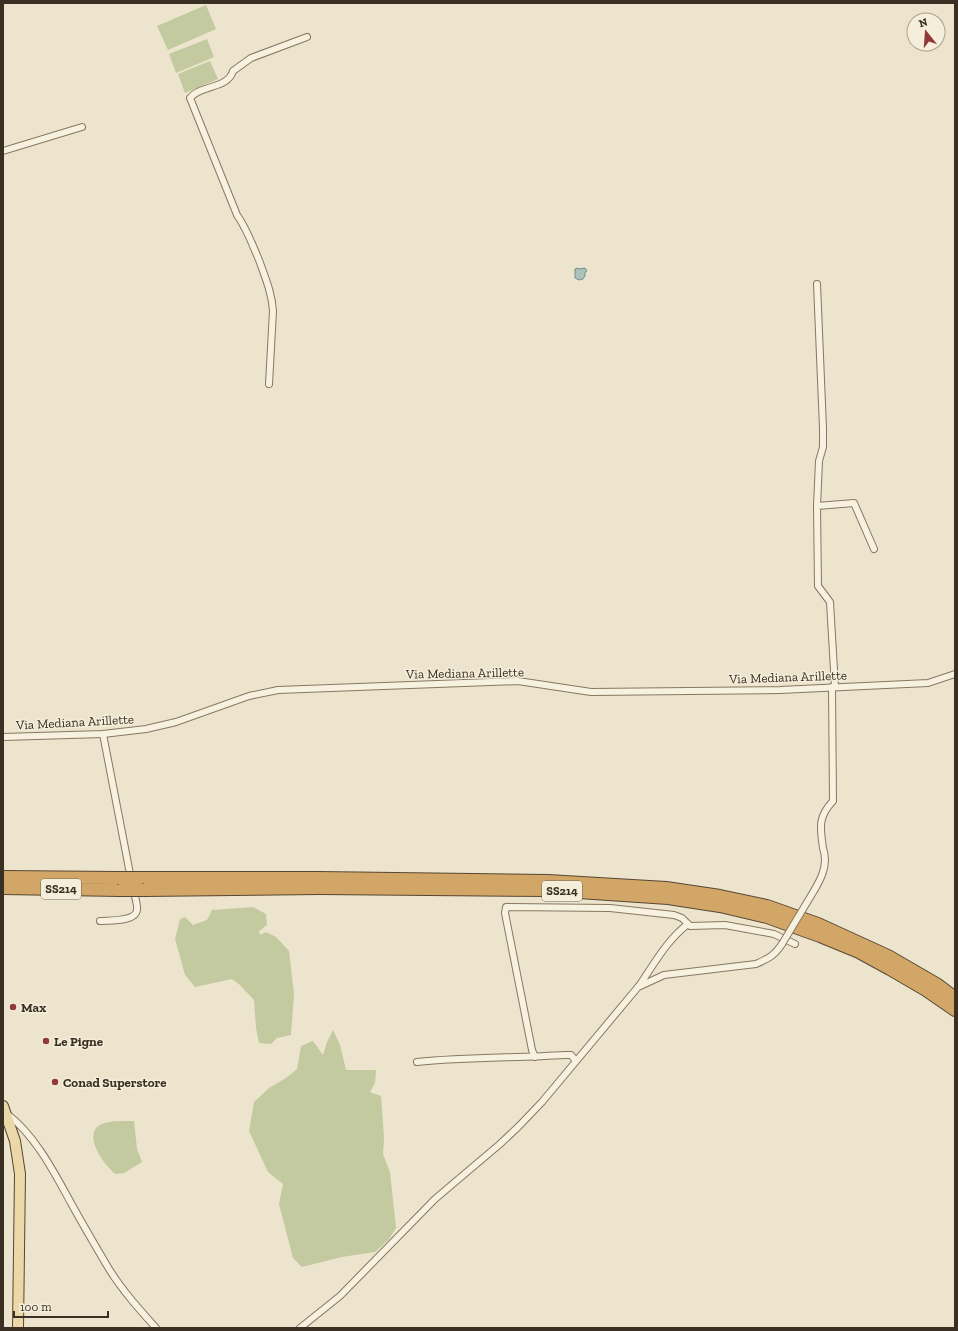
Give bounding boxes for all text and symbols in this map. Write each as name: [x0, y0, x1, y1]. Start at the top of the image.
north arrow: [906, 12, 946, 52]
text: N: [917, 15, 930, 30]
street label: Via Mediana Arillette: [405, 664, 524, 682]
street label: Via Mediana Arillette: [728, 667, 847, 687]
street label: Via Mediana Arillette: [15, 711, 134, 733]
road number: SS214: [41, 879, 81, 899]
road number: SS214: [542, 881, 582, 901]
place label: Max: [21, 1000, 46, 1015]
marker: Max: [8, 1002, 18, 1012]
place label: Le Pigne: [54, 1034, 104, 1049]
marker: Le Pigne: [41, 1036, 51, 1046]
place label: Conad Superstore: [63, 1075, 167, 1090]
marker: Conad Superstore: [50, 1077, 60, 1087]
scale bar: [14, 1293, 108, 1319]
text: 100 m: [20, 1300, 52, 1314]

